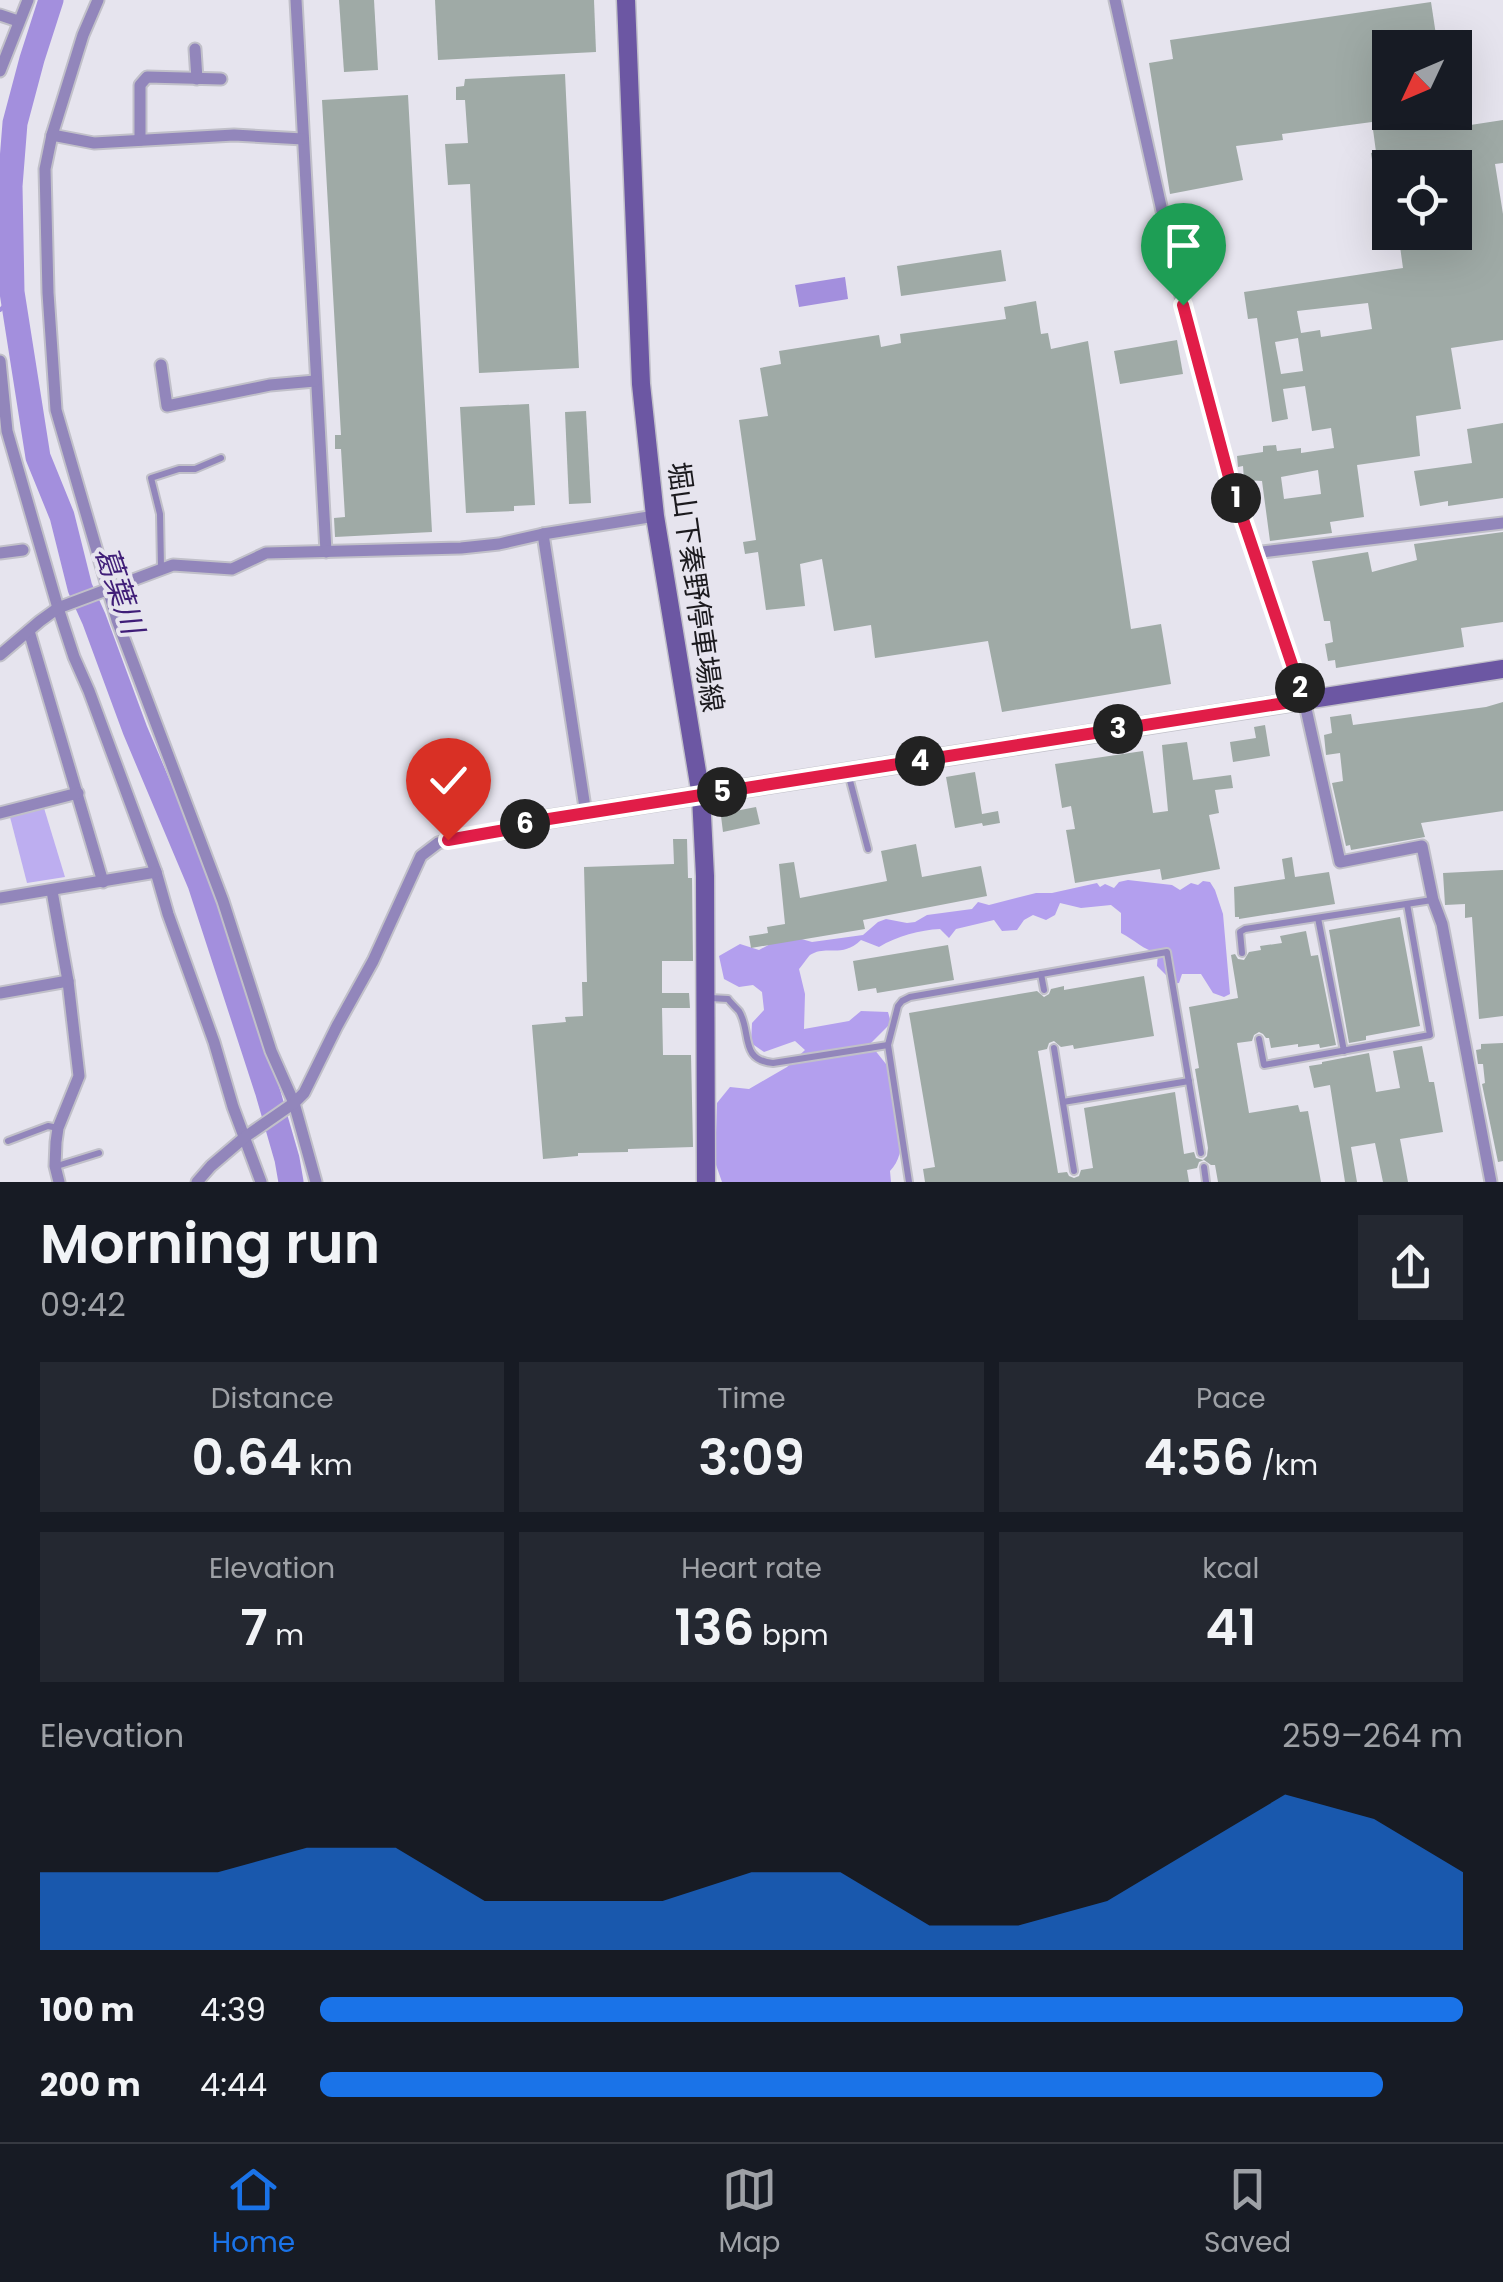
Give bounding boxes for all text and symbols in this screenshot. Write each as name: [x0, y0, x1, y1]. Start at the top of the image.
north arrow: [1372, 30, 1472, 130]
map controls: [1372, 30, 1472, 250]
button: locate: [1372, 150, 1472, 250]
pin: [1141, 203, 1226, 306]
icon: arrive: [1156, 218, 1211, 273]
street label: 堀山下秦野停車場線: [659, 460, 732, 715]
pin: 1: [1211, 473, 1261, 523]
text: 1: [1231, 478, 1241, 517]
water label: 葛葉川: [84, 540, 155, 642]
pin: 2: [1275, 663, 1325, 713]
text: 2: [1292, 668, 1308, 707]
pin: 3: [1093, 704, 1143, 754]
text: 3: [1110, 709, 1126, 748]
pin: 4: [895, 736, 945, 786]
pin: [406, 738, 491, 841]
text: 4: [911, 741, 929, 780]
icon: check: [421, 753, 476, 808]
pin: 5: [697, 767, 747, 817]
text: 5: [713, 772, 731, 811]
pin: 6: [500, 799, 550, 849]
text: 6: [516, 804, 534, 843]
text: Morning run: [40, 1205, 380, 1282]
button: share: [1358, 1215, 1463, 1320]
text: 09:42: [40, 1282, 126, 1327]
text: Distance: [211, 1379, 334, 1418]
text: Time: [717, 1379, 786, 1418]
text: Pace: [1196, 1379, 1266, 1418]
text: 0.64: [192, 1422, 302, 1493]
text: 3:09: [698, 1422, 805, 1493]
text: 4:56: [1144, 1422, 1254, 1493]
text: km: [302, 1446, 353, 1485]
text: /km: [1254, 1446, 1318, 1485]
text: Elevation: [209, 1549, 335, 1588]
text: Heart rate: [681, 1549, 822, 1588]
text: kcal: [1202, 1549, 1259, 1588]
text: 7: [240, 1592, 268, 1663]
text: 136: [674, 1592, 754, 1663]
text: 41: [1205, 1592, 1256, 1663]
text: m: [268, 1616, 304, 1655]
text: bpm: [754, 1616, 829, 1655]
text: Elevation: [40, 1713, 184, 1758]
text: 259–264 m: [1282, 1713, 1463, 1758]
text: 100 m: [40, 1987, 134, 2032]
text: 4:39: [200, 1987, 266, 2032]
text: 200 m: [40, 2062, 141, 2107]
text: 4:44: [200, 2062, 267, 2107]
tab: Home: [212, 2162, 295, 2264]
tab: Map: [719, 2162, 781, 2264]
tab: Saved: [1204, 2162, 1291, 2264]

